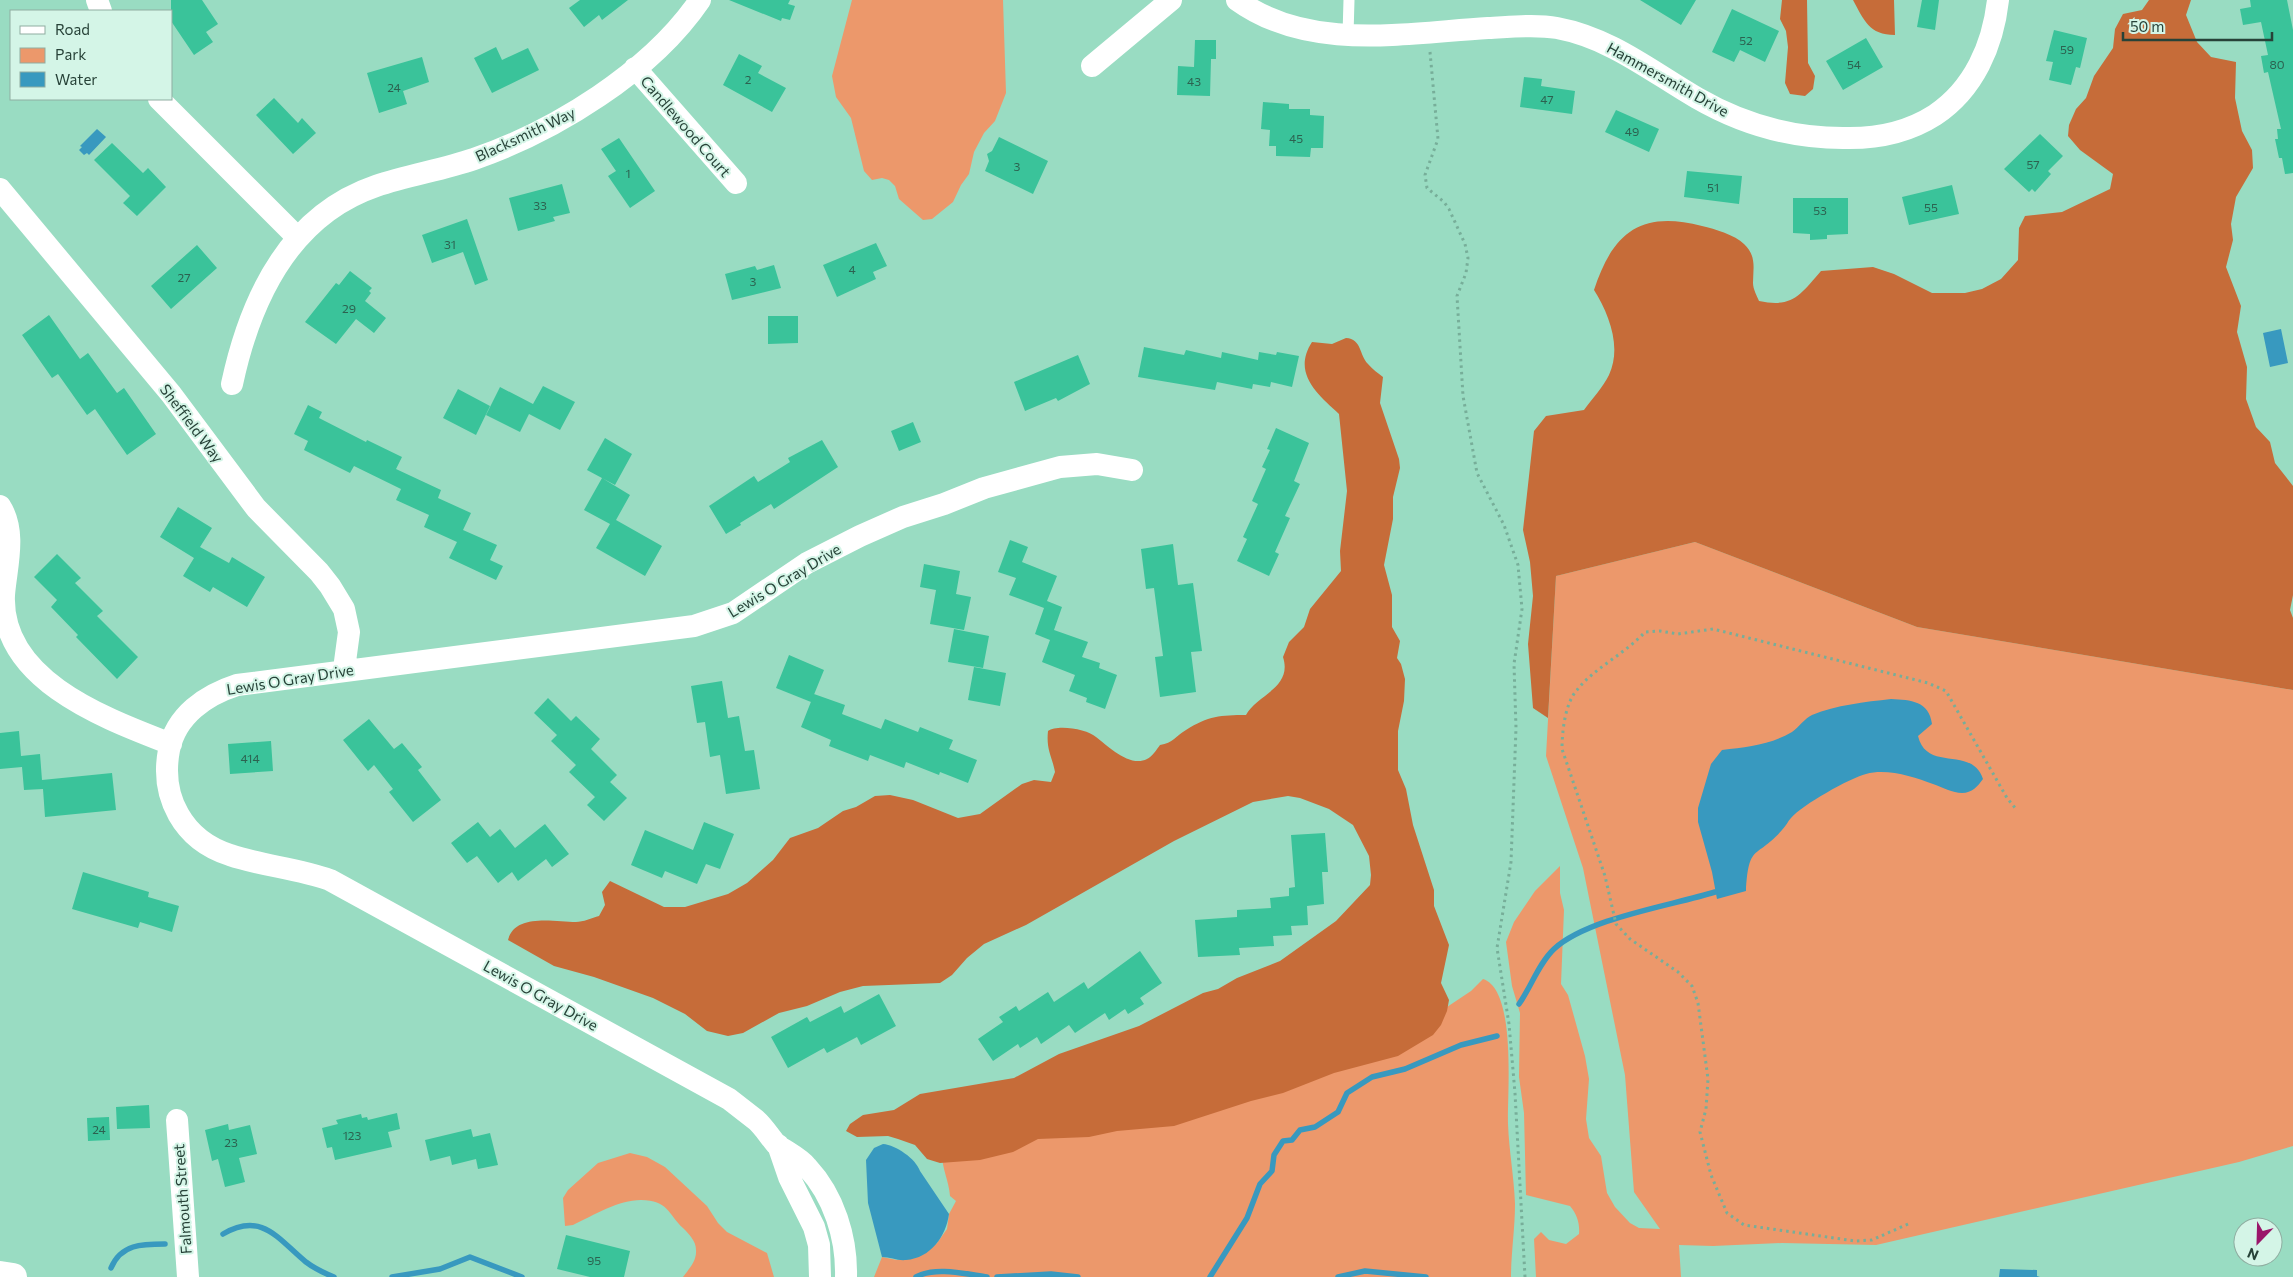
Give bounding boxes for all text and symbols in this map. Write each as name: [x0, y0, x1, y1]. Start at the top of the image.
legend: [10, 10, 172, 100]
scale bar: [2123, 10, 2272, 42]
text: 50 m: [2130, 17, 2164, 35]
text: Road: [55, 20, 90, 38]
house number: 52: [1739, 33, 1753, 47]
street label: Hammersmith Drive: [1604, 38, 1732, 120]
house number: 59: [2060, 42, 2074, 56]
text: Park: [55, 45, 86, 63]
house number: 54: [1847, 57, 1861, 71]
house number: 80: [2269, 57, 2285, 71]
text: Water: [55, 70, 97, 88]
street label: Candlewood Court: [637, 72, 735, 180]
house number: 2: [745, 72, 752, 86]
house number: 43: [1187, 74, 1201, 88]
house number: 24: [387, 80, 401, 94]
house number: 47: [1540, 92, 1554, 106]
street label: Blacksmith Way: [472, 103, 578, 165]
house number: 49: [1625, 124, 1639, 138]
house number: 45: [1289, 131, 1303, 145]
house number: 57: [2026, 157, 2040, 171]
house number: 3: [1014, 159, 1021, 173]
house number: 1: [625, 166, 631, 180]
house number: 51: [1707, 180, 1719, 194]
house number: 33: [533, 198, 547, 212]
house number: 55: [1924, 200, 1938, 214]
house number: 53: [1813, 203, 1827, 217]
house number: 31: [444, 237, 456, 251]
house number: 4: [848, 262, 856, 276]
house number: 27: [178, 270, 190, 284]
house number: 3: [750, 274, 757, 288]
house number: 29: [342, 301, 356, 315]
street label: Sheffield Way: [157, 380, 228, 466]
street label: Lewis O Gray Drive: [724, 539, 844, 621]
street label: Lewis O Gray Drive: [225, 660, 355, 698]
house number: 414: [240, 751, 260, 765]
street label: Lewis O Gray Drive: [480, 956, 602, 1034]
house number: 24: [92, 1122, 106, 1136]
house number: 123: [343, 1128, 361, 1142]
house number: 23: [224, 1135, 238, 1149]
street label: Falmouth Street: [169, 1143, 195, 1255]
north arrow: [2233, 1217, 2283, 1267]
text: N: [2245, 1245, 2261, 1264]
house number: 95: [587, 1253, 601, 1267]

